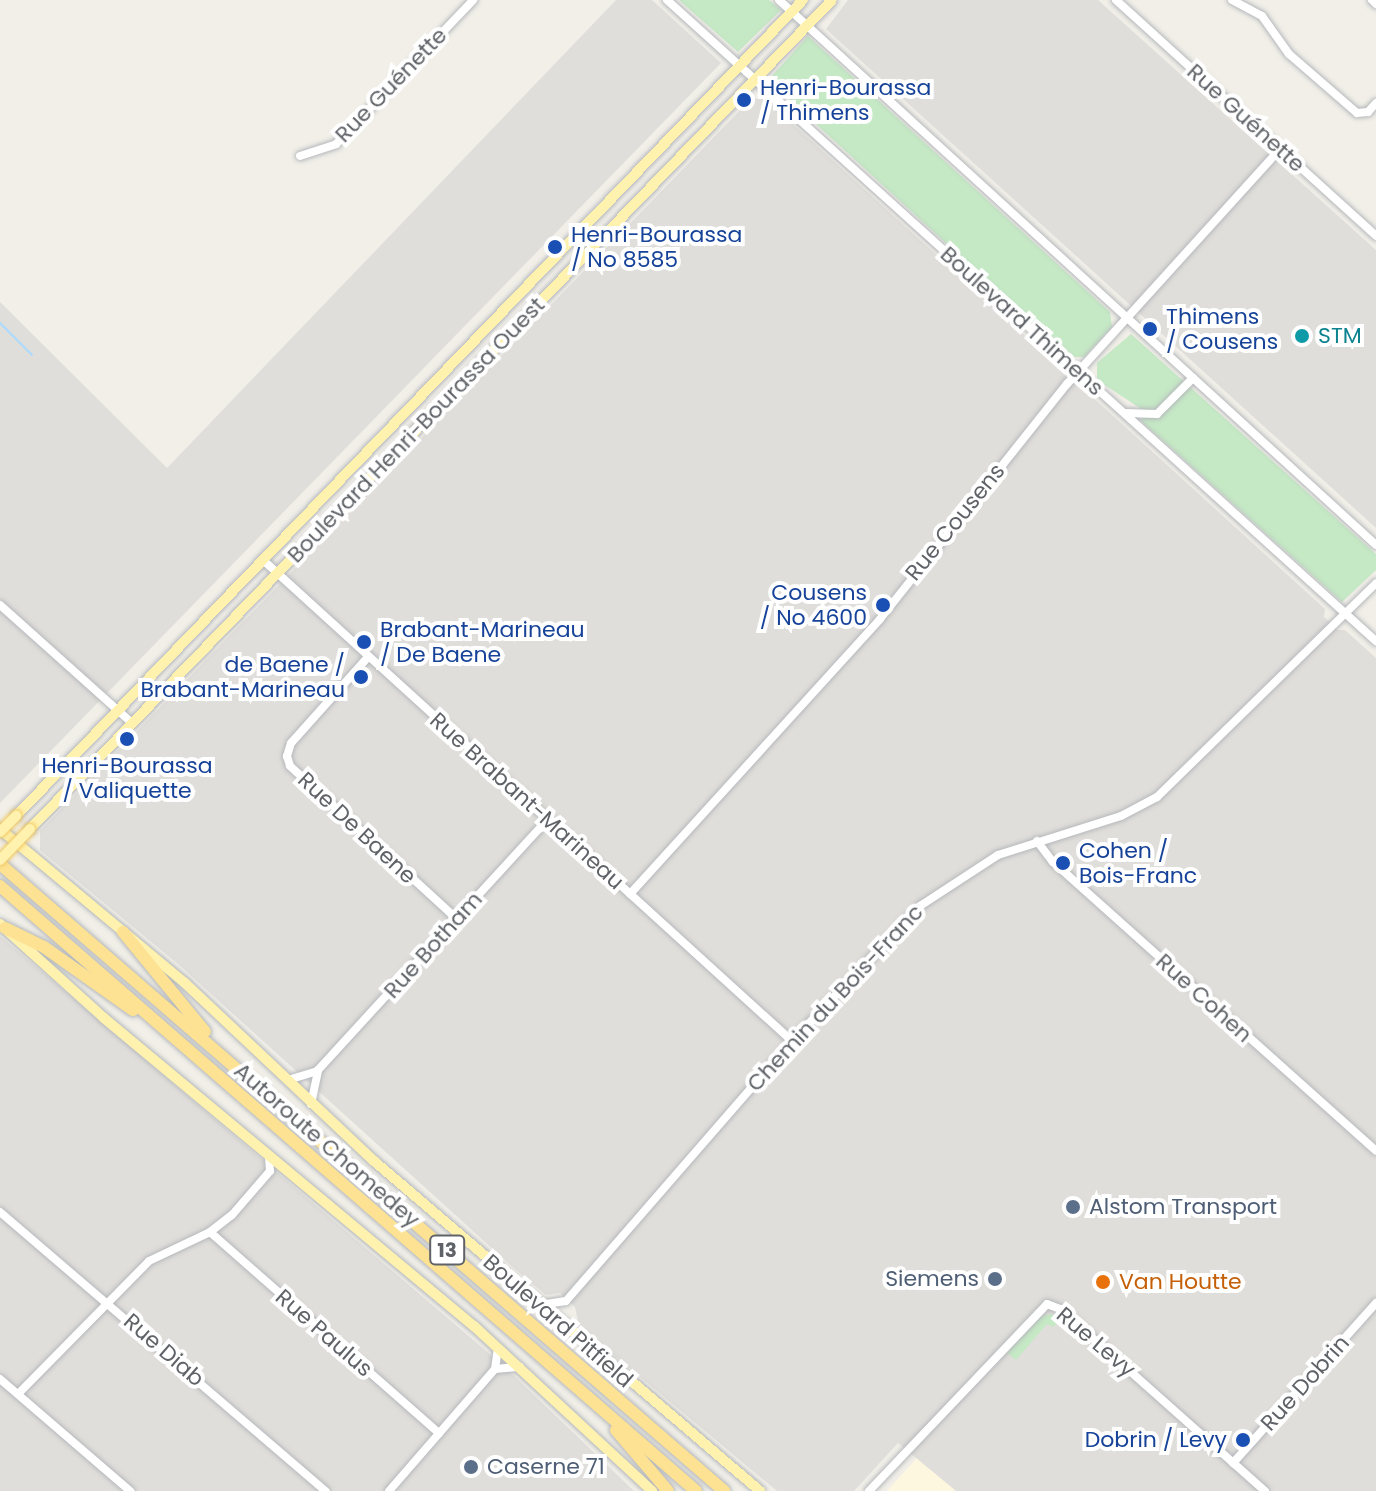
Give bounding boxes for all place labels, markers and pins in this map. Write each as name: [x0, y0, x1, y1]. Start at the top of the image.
place label: Henri-Bourassa / Thimens: [760, 74, 931, 126]
marker: Henri-Bourassa / Thimens: [735, 91, 753, 109]
place label: Henri-Bourassa / No 8585: [571, 221, 742, 272]
marker: Henri-Bourassa / No 8585: [546, 238, 564, 256]
place label: Thimens / Cousens: [1166, 303, 1278, 354]
marker: Thimens / Cousens: [1141, 320, 1159, 338]
place label: STM: [1318, 323, 1362, 349]
marker: STM: [1293, 327, 1311, 345]
place label: Cousens / No 4600: [760, 579, 867, 630]
marker: Cousens / No 4600: [874, 596, 892, 614]
place label: Brabant-Marineau / De Baene: [380, 616, 585, 668]
marker: Brabant-Marineau / De Baene: [355, 633, 373, 651]
place label: de Baene / Brabant-Marineau: [140, 651, 345, 702]
marker: de Baene / Brabant-Marineau: [352, 668, 370, 686]
marker: Henri-Bourassa / Valiquette: [118, 730, 136, 748]
place label: Henri-Bourassa / Valiquette: [41, 752, 213, 804]
place label: Cohen / Bois-Franc: [1079, 837, 1197, 888]
marker: Cohen / Bois-Franc: [1054, 854, 1072, 872]
place label: Alstom Transport: [1089, 1194, 1277, 1220]
marker: Alstom Transport: [1064, 1198, 1082, 1216]
place label: Siemens: [885, 1266, 979, 1292]
place label: Van Houtte: [1119, 1269, 1242, 1295]
marker: Siemens: [986, 1270, 1004, 1288]
marker: Van Houtte: [1094, 1273, 1112, 1291]
place label: Dobrin / Levy: [1085, 1427, 1227, 1453]
marker: Dobrin / Levy: [1234, 1431, 1252, 1449]
place label: Caserne 71: [487, 1454, 605, 1480]
marker: Caserne 71: [462, 1458, 480, 1476]

